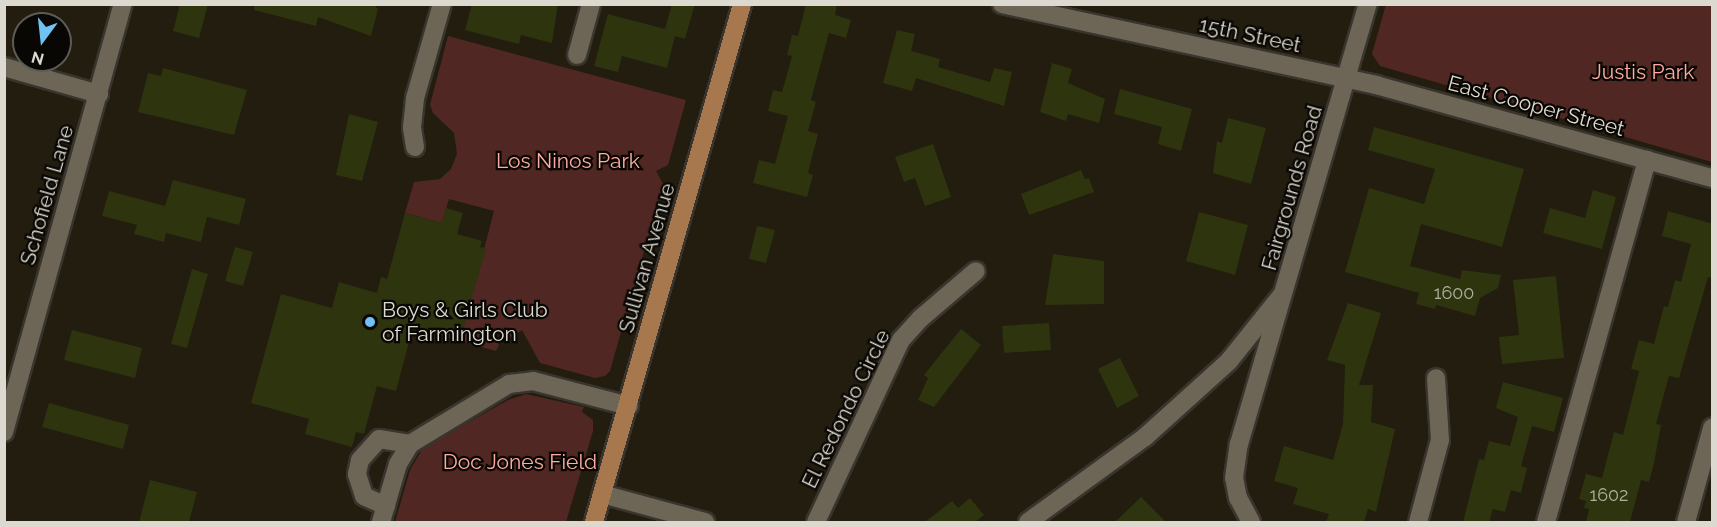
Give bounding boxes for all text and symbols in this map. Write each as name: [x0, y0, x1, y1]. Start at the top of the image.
north arrow: [12, 12, 72, 72]
street label: 15th Street: [1197, 12, 1303, 58]
text: N: [29, 47, 46, 69]
park label: Justis Park: [1592, 59, 1694, 85]
street label: East Cooper Street: [1445, 70, 1627, 142]
street label: Fairgrounds Road: [1256, 103, 1328, 273]
street label: Schofield Lane: [15, 122, 79, 268]
park label: Los Ninos Park: [496, 148, 640, 174]
street label: Sullivan Avenue: [614, 180, 680, 336]
house number: 1600: [1434, 282, 1474, 304]
place label: Boys & Girls Club of Farmington: [382, 297, 548, 347]
marker: Boys & Girls Club of Farmington: [363, 315, 377, 329]
street label: El Redondo Circle: [797, 325, 895, 493]
park label: Doc Jones Field: [443, 449, 597, 475]
house number: 1602: [1590, 484, 1628, 506]

